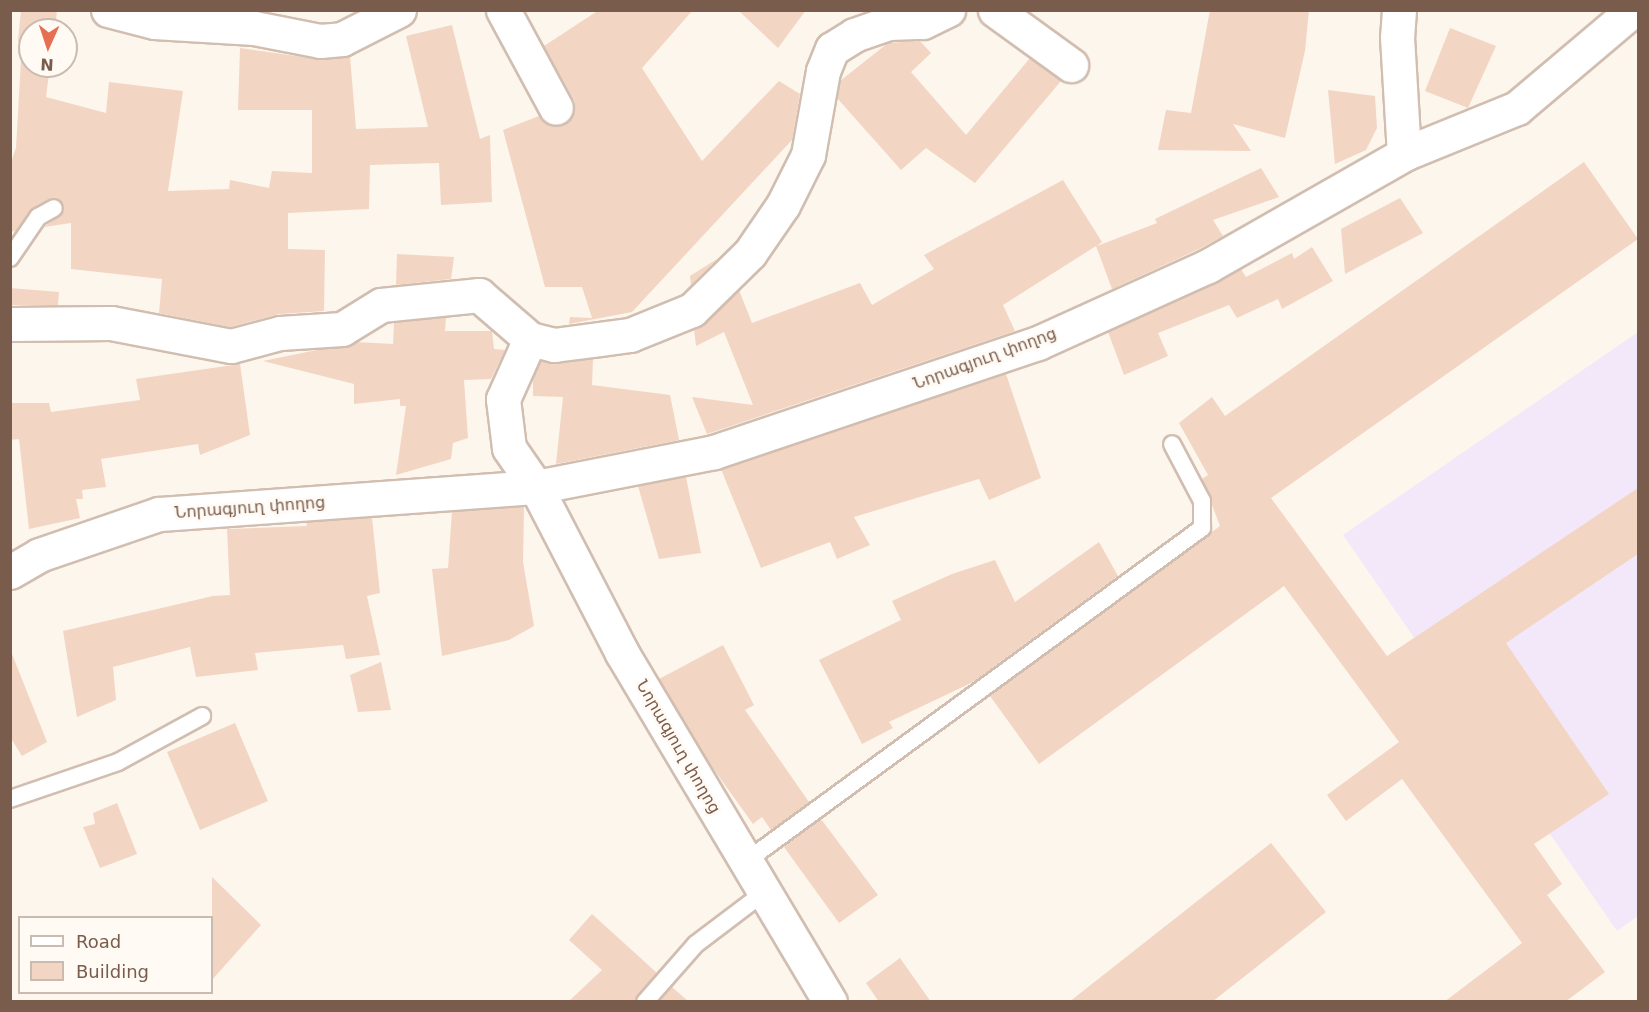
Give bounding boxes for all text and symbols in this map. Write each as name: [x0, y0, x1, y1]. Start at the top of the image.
north arrow: [18, 18, 78, 78]
text: N: [40, 55, 54, 74]
street label: Նորագյուղ փողոց: [911, 324, 1059, 394]
street label: Նորագյուղ փողոց: [174, 493, 326, 523]
street label: Նորագյուղ փողոց: [632, 677, 724, 817]
legend: [18, 916, 213, 994]
text: Road: [76, 931, 121, 952]
text: Building: [76, 961, 149, 982]

